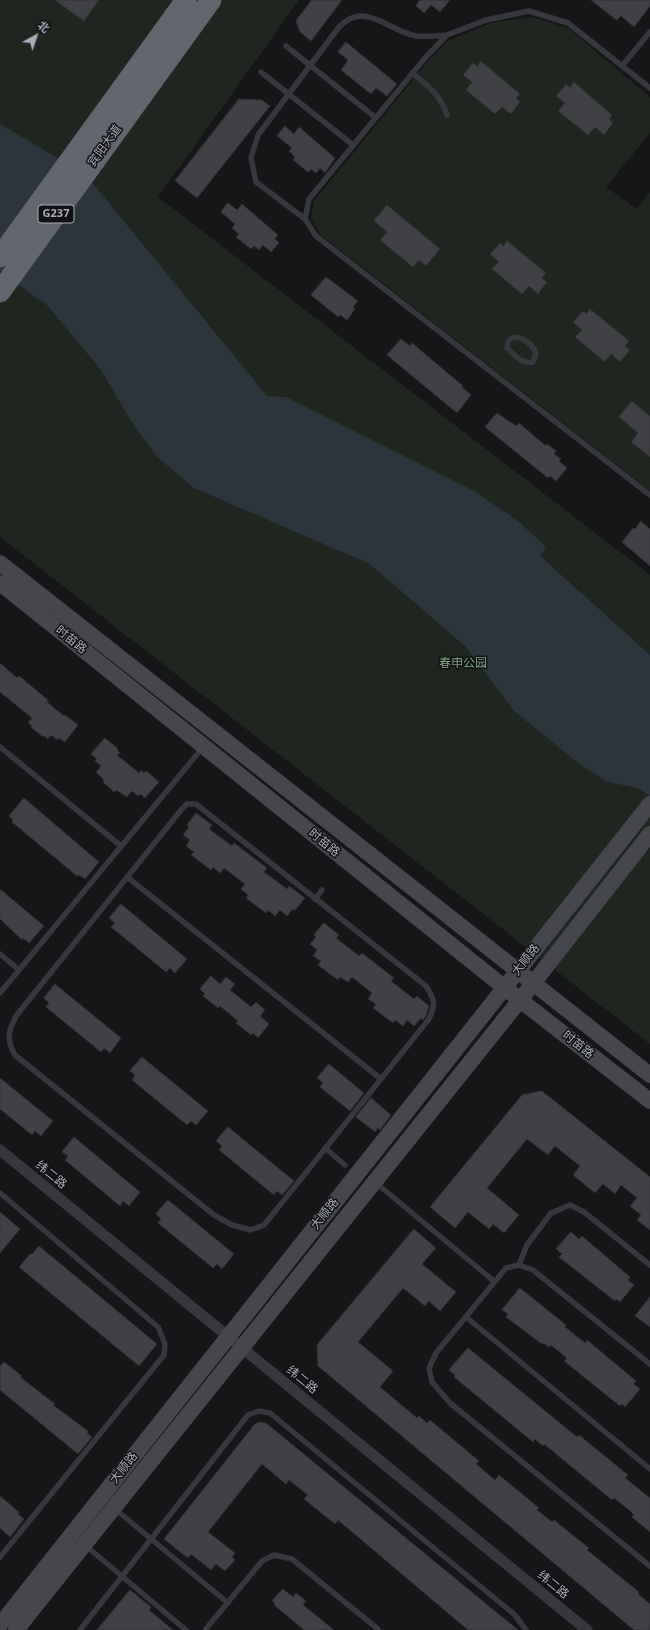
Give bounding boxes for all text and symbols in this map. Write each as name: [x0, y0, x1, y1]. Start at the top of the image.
north arrow: [16, 16, 56, 56]
text: 北: [35, 17, 53, 36]
street label: 宾阳大道: [85, 122, 125, 170]
road number: G237: [38, 205, 74, 223]
street label: 时苗路: [52, 623, 90, 657]
park label: 春申公园: [439, 657, 487, 671]
street label: 时苗路: [305, 826, 343, 860]
street label: 大顺路: [509, 941, 543, 979]
street label: 时苗路: [559, 1028, 597, 1062]
street label: 纬二路: [32, 1158, 70, 1192]
street label: 大顺路: [308, 1195, 342, 1233]
street label: 纬二路: [283, 1363, 321, 1397]
street label: 大顺路: [107, 1449, 141, 1487]
street label: 纬二路: [534, 1568, 572, 1602]

